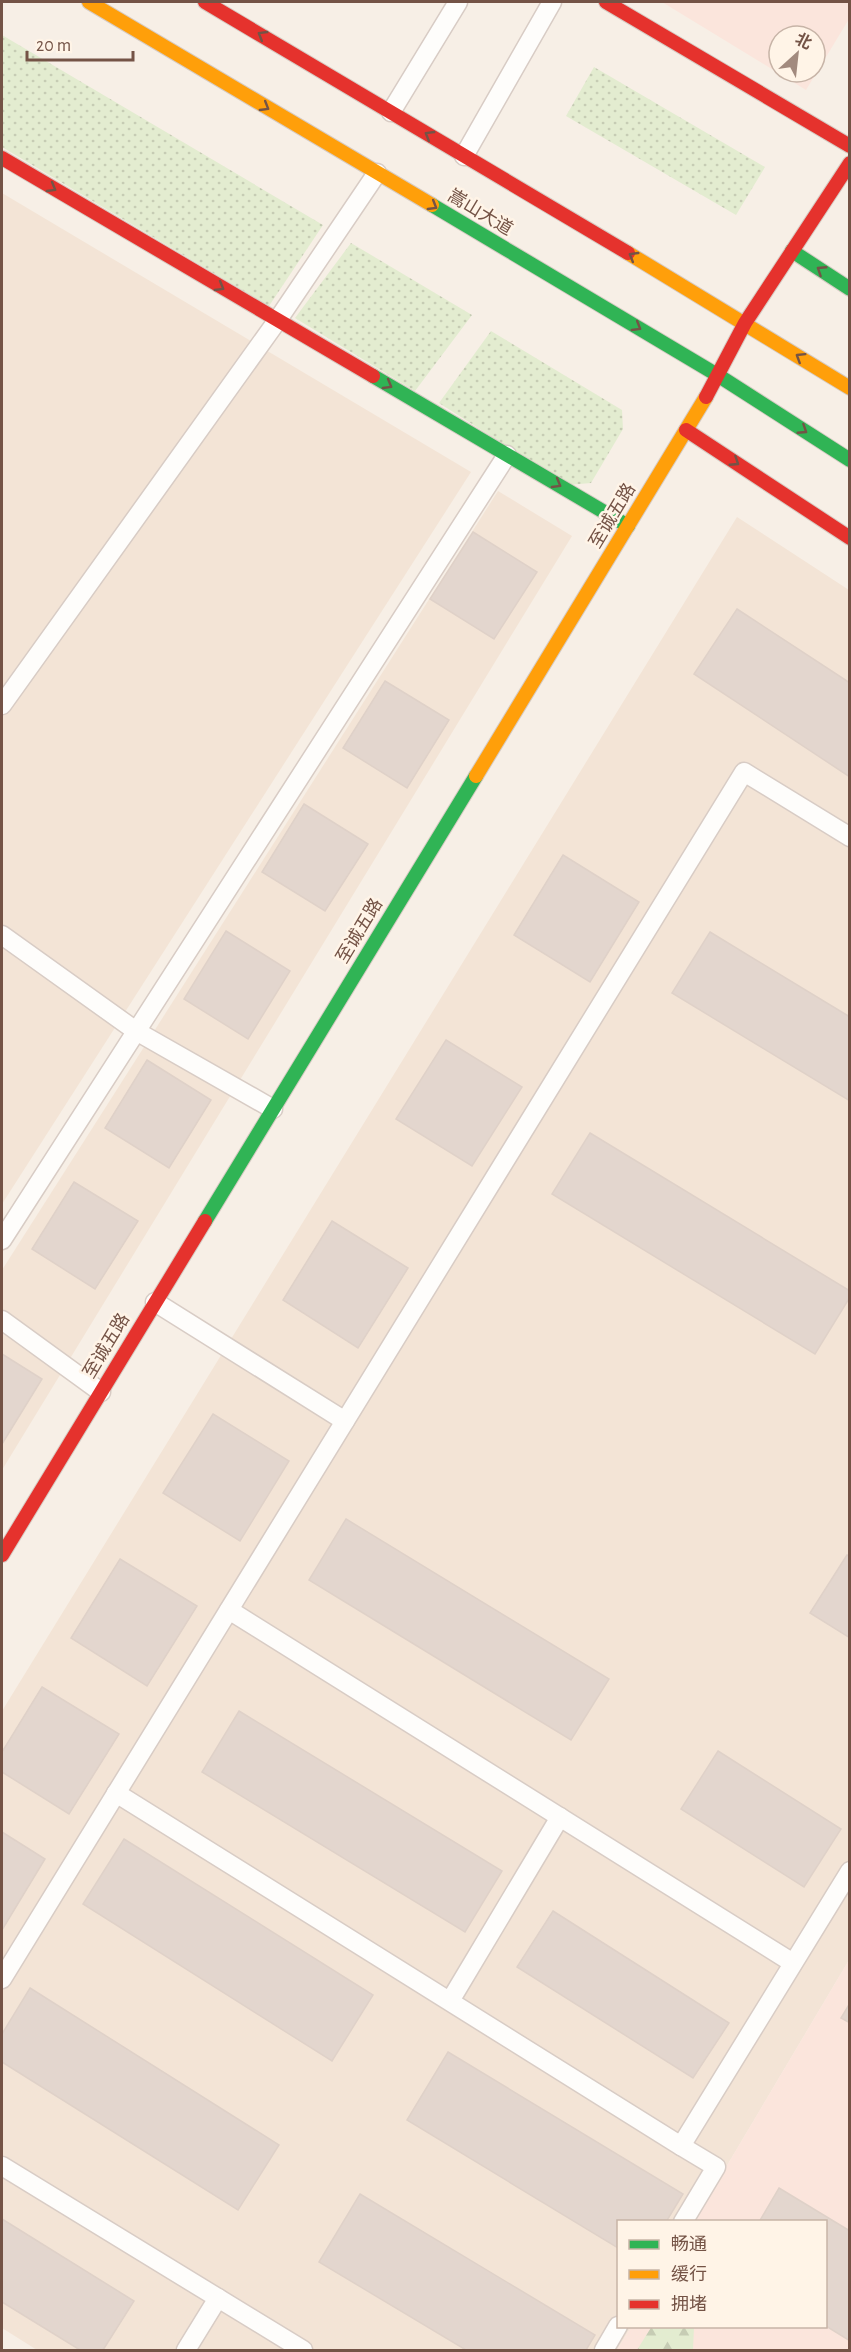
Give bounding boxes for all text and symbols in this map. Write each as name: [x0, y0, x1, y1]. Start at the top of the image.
scale bar: [27, 24, 134, 62]
north arrow: [767, 24, 827, 84]
text: 北: [793, 30, 815, 52]
one-way arrow: [258, 31, 268, 43]
text: 20 m: [36, 37, 71, 55]
one-way arrow: [259, 99, 269, 111]
one-way arrow: [425, 131, 435, 142]
one-way arrow: [46, 181, 56, 192]
street label: 嵩山大道: [445, 185, 517, 239]
one-way arrow: [427, 199, 437, 211]
one-way arrow: [629, 252, 639, 264]
one-way arrow: [817, 266, 828, 277]
one-way arrow: [214, 280, 224, 291]
one-way arrow: [631, 320, 641, 332]
one-way arrow: [796, 353, 806, 365]
one-way arrow: [382, 378, 392, 390]
one-way arrow: [797, 423, 808, 434]
one-way arrow: [728, 455, 739, 466]
one-way arrow: [551, 477, 561, 488]
street label: 至诚五路: [585, 479, 639, 551]
street label: 至诚五路: [332, 894, 386, 966]
street label: 至诚五路: [79, 1309, 133, 1381]
legend: [617, 2220, 827, 2328]
text: 畅通: [671, 2234, 707, 2254]
text: 缓行: [671, 2264, 707, 2284]
text: 拥堵: [671, 2294, 707, 2314]

